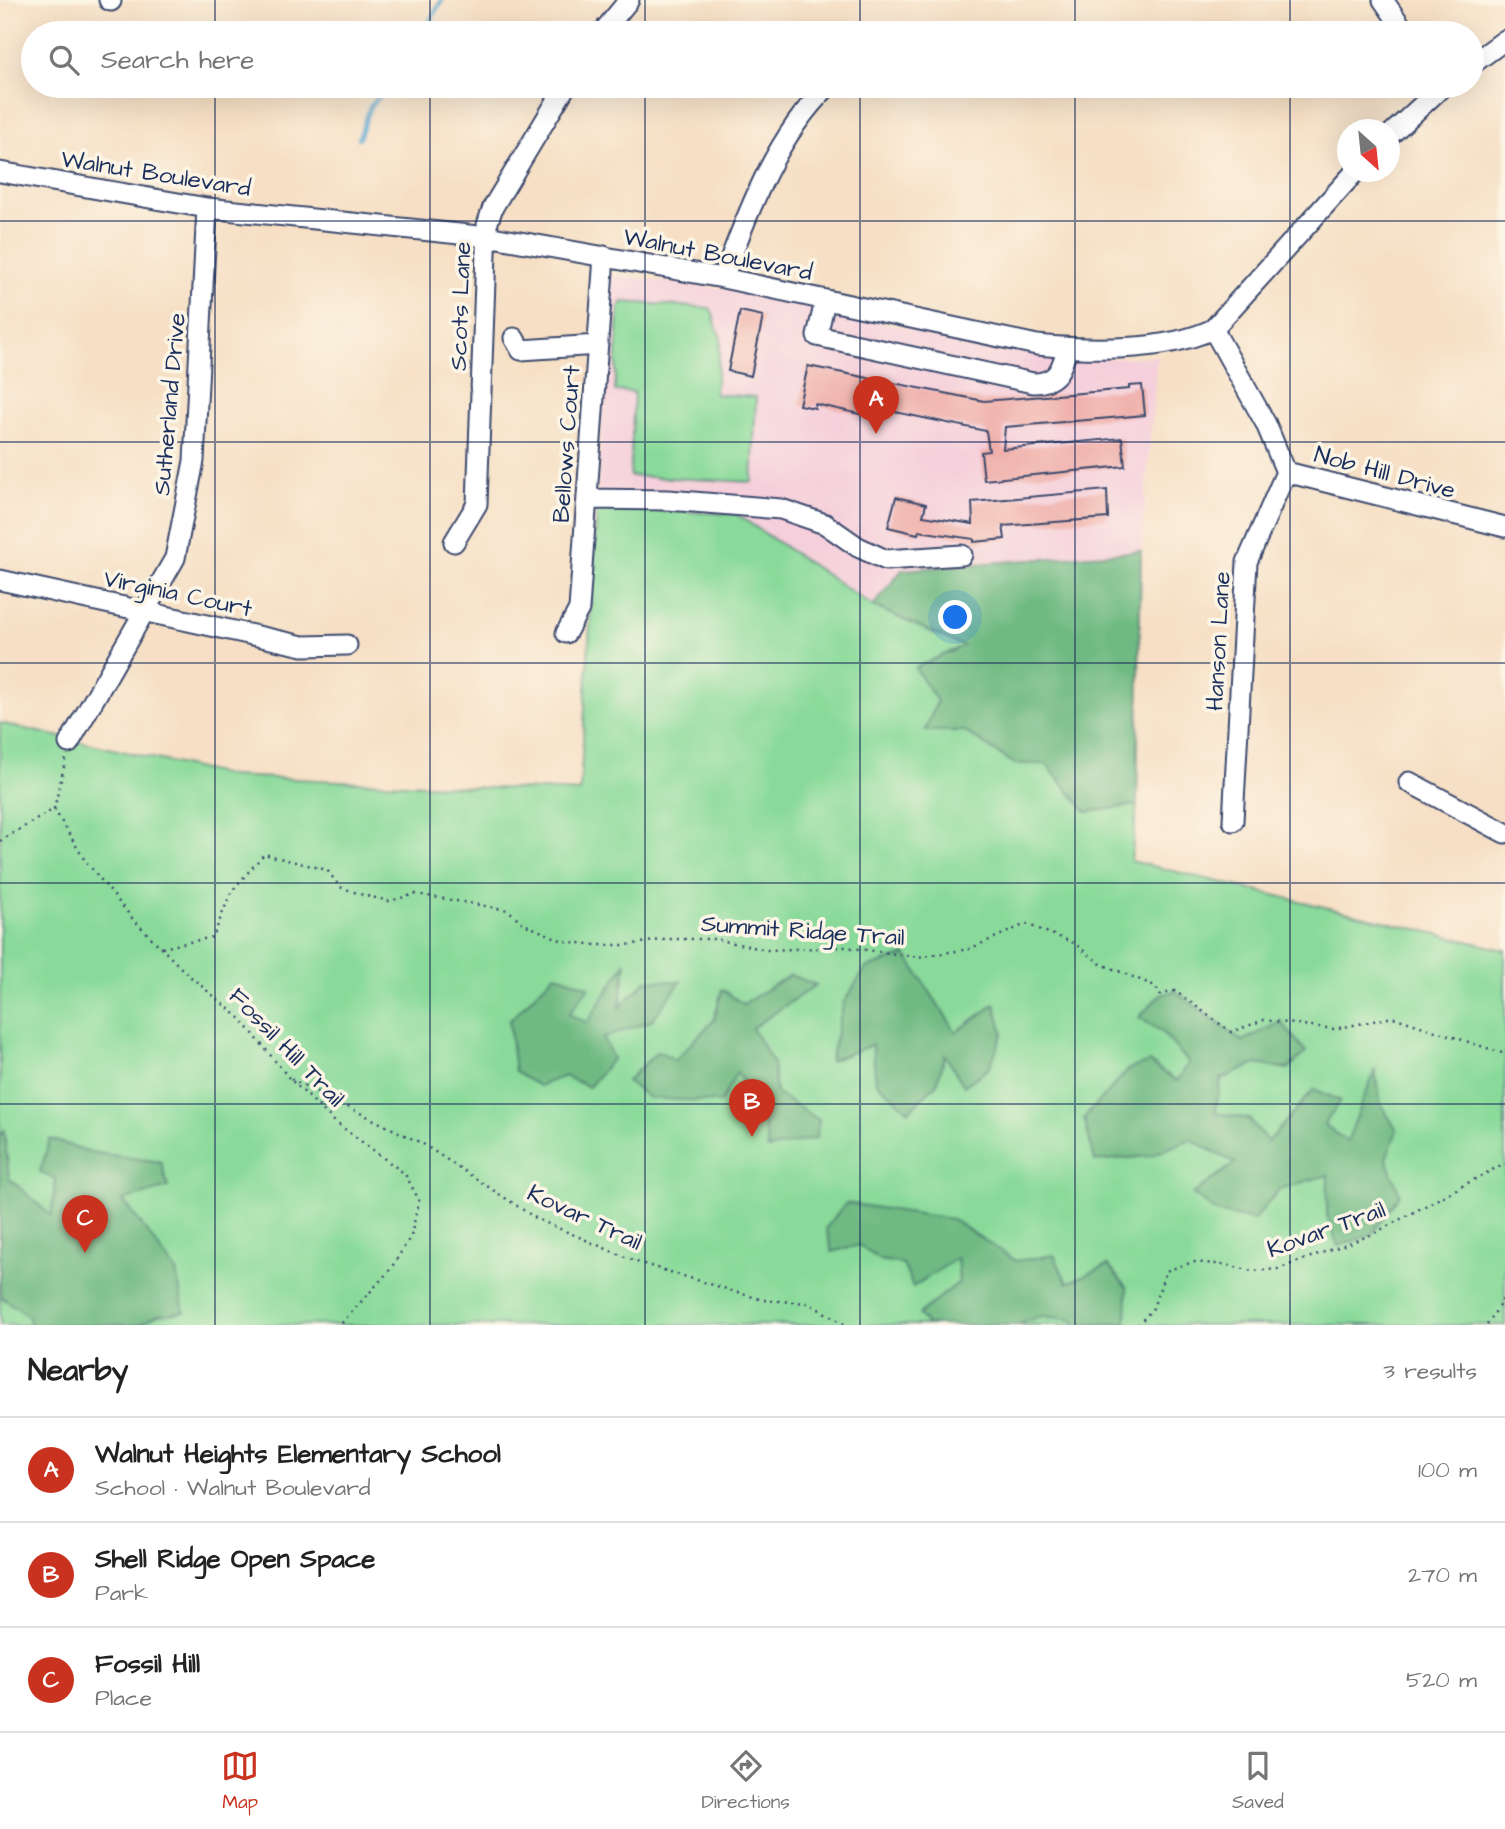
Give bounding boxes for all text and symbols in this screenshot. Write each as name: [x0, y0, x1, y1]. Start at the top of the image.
search box: [21, 21, 1484, 98]
icon: search: [45, 41, 83, 79]
text: Search here: [101, 42, 254, 78]
north arrow: [1337, 119, 1400, 182]
street label: Walnut Boulevard: [58, 142, 253, 206]
street label: Walnut Boulevard: [620, 220, 815, 290]
street label: Scots Lane: [442, 241, 480, 371]
street label: Sutherland Drive: [145, 311, 195, 497]
street label: Bellows Court: [545, 364, 589, 524]
pin: A: [853, 376, 899, 434]
street label: Nob Hill Drive: [1310, 438, 1459, 508]
street label: Virginia Court: [100, 562, 255, 627]
street label: Hanson Lane: [1198, 570, 1240, 712]
your location: [938, 600, 972, 634]
street label: Summit Ridge Trail: [700, 907, 906, 956]
street label: Fossil Hill Trail: [220, 980, 352, 1115]
pin: B: [729, 1079, 775, 1137]
street label: Kovar Trail: [521, 1176, 648, 1259]
street label: Kovar Trail: [1263, 1193, 1390, 1267]
pin: C: [62, 1195, 108, 1253]
text: Nearby: [28, 1350, 128, 1392]
text: 3 results: [1383, 1355, 1477, 1387]
text: Walnut Heights Elementary School: [95, 1436, 501, 1472]
text: A: [44, 1454, 58, 1486]
text: 100 m: [1418, 1454, 1477, 1486]
text: School · Walnut Boulevard: [95, 1472, 371, 1504]
text: Shell Ridge Open Space: [95, 1541, 375, 1577]
text: B: [43, 1559, 59, 1591]
text: 270 m: [1408, 1559, 1477, 1591]
text: Park: [95, 1577, 148, 1609]
text: Fossil Hill: [95, 1646, 200, 1682]
text: C: [43, 1664, 59, 1696]
text: 520 m: [1406, 1664, 1477, 1696]
text: Place: [95, 1682, 152, 1714]
tab: Map: [221, 1747, 259, 1816]
tab: Directions: [701, 1747, 790, 1816]
tab: Saved: [1232, 1747, 1284, 1816]

